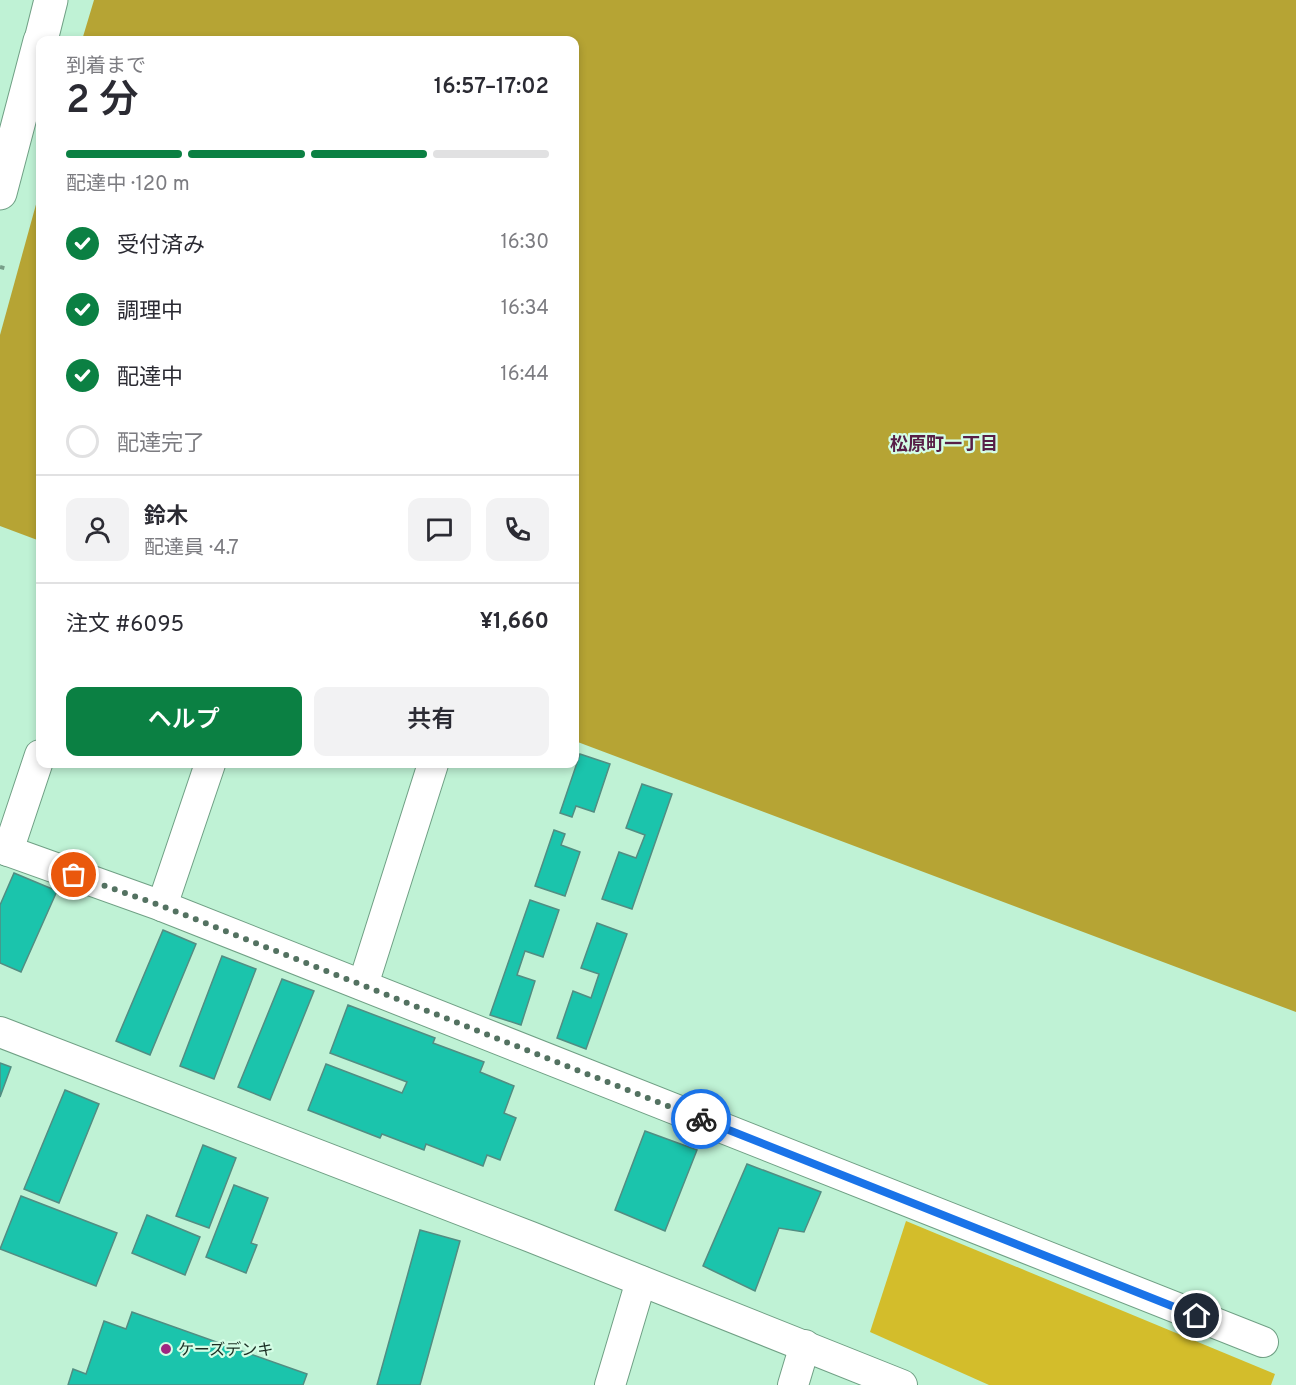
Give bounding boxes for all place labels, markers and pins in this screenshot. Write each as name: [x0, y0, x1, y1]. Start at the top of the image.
pin: [48, 849, 99, 900]
pin: [1171, 1290, 1222, 1341]
place label: ケーズデンキ: [178, 1341, 273, 1361]
marker: ケーズデンキ: [159, 1342, 173, 1356]

